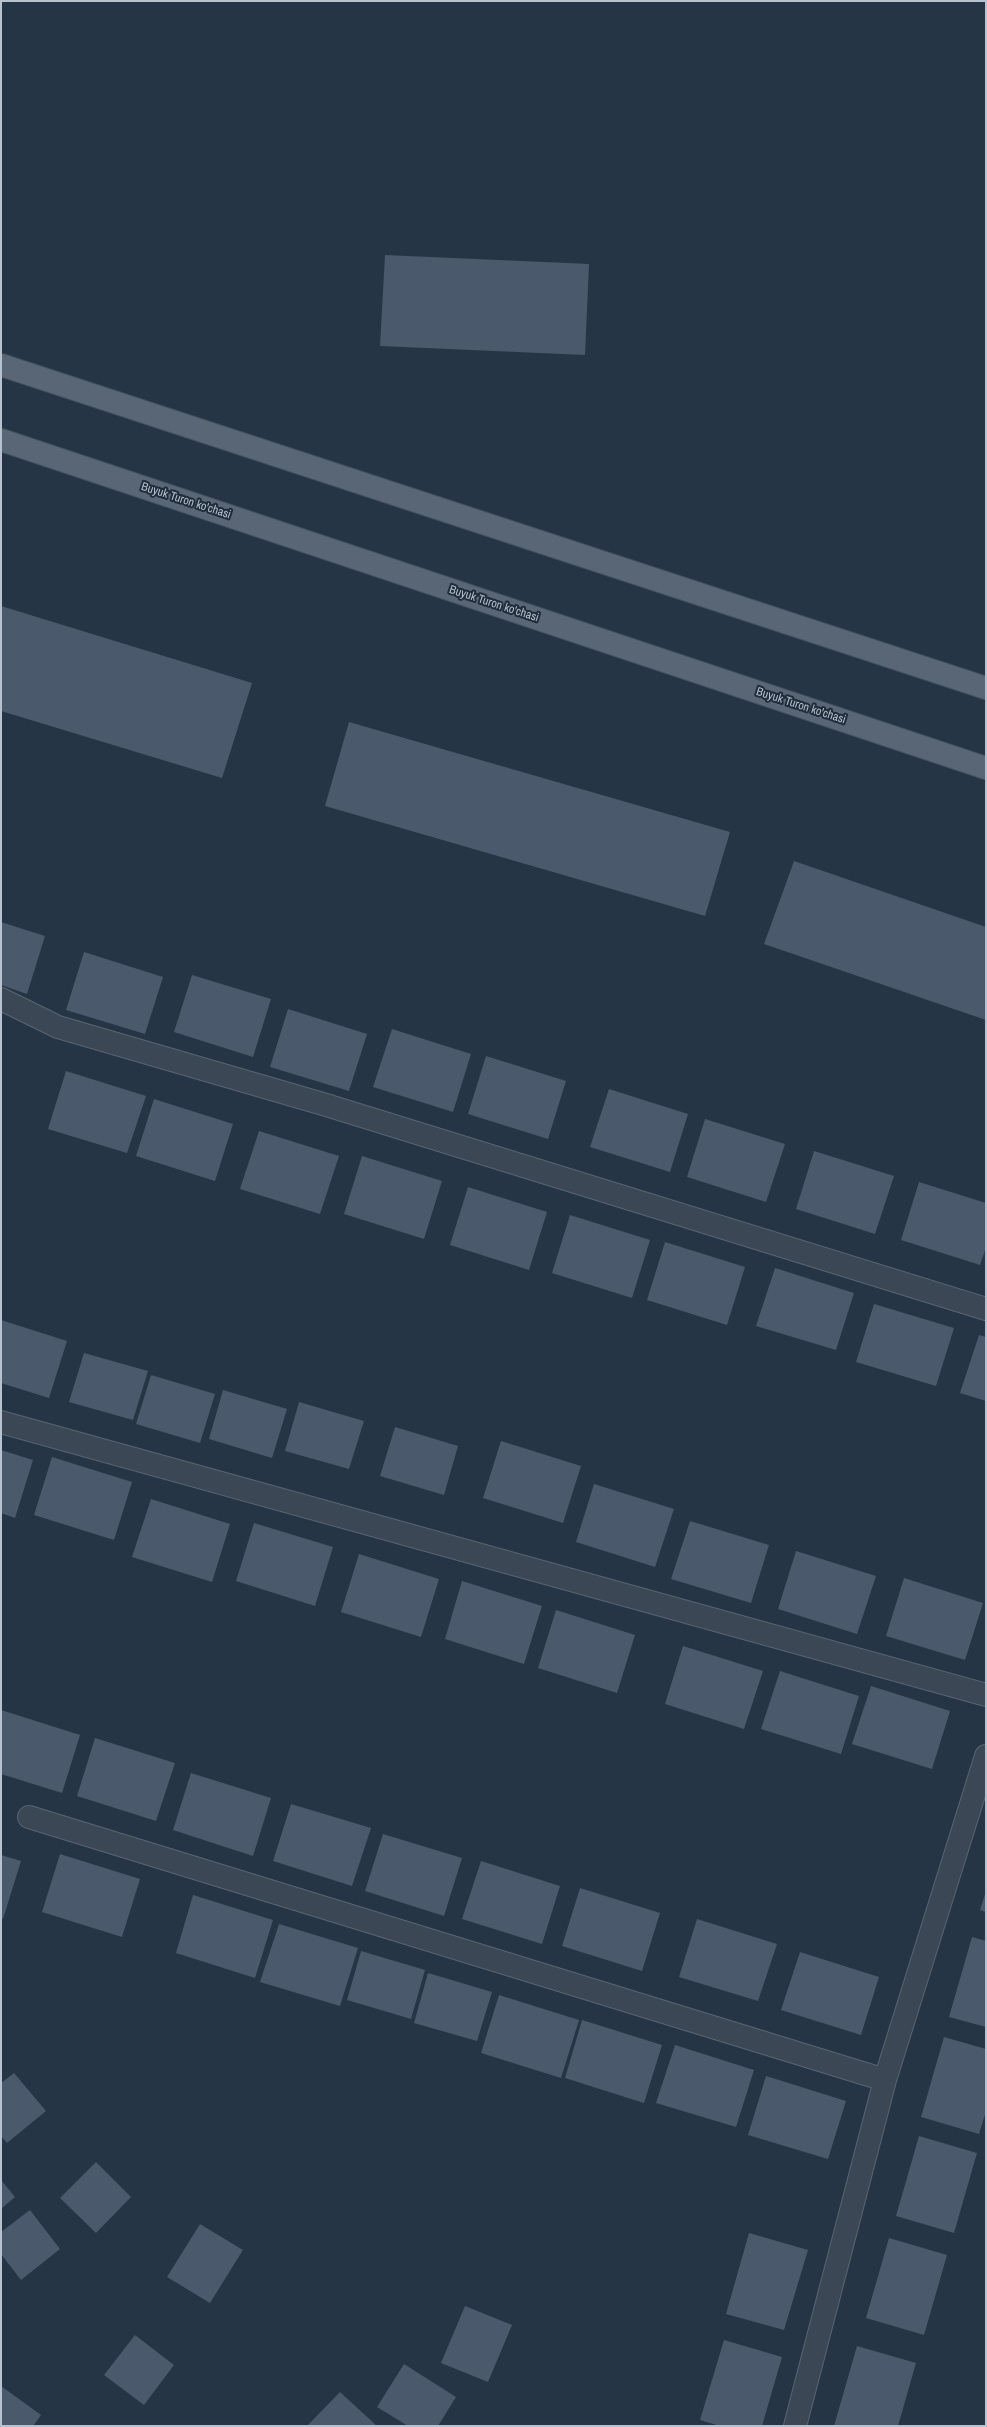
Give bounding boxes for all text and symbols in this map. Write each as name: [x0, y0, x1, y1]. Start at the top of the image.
street label: Buyuk Turon ko'chasi: [139, 480, 233, 522]
street label: Buyuk Turon ko'chasi: [447, 583, 541, 625]
street label: Buyuk Turon ko'chasi: [754, 685, 848, 727]

